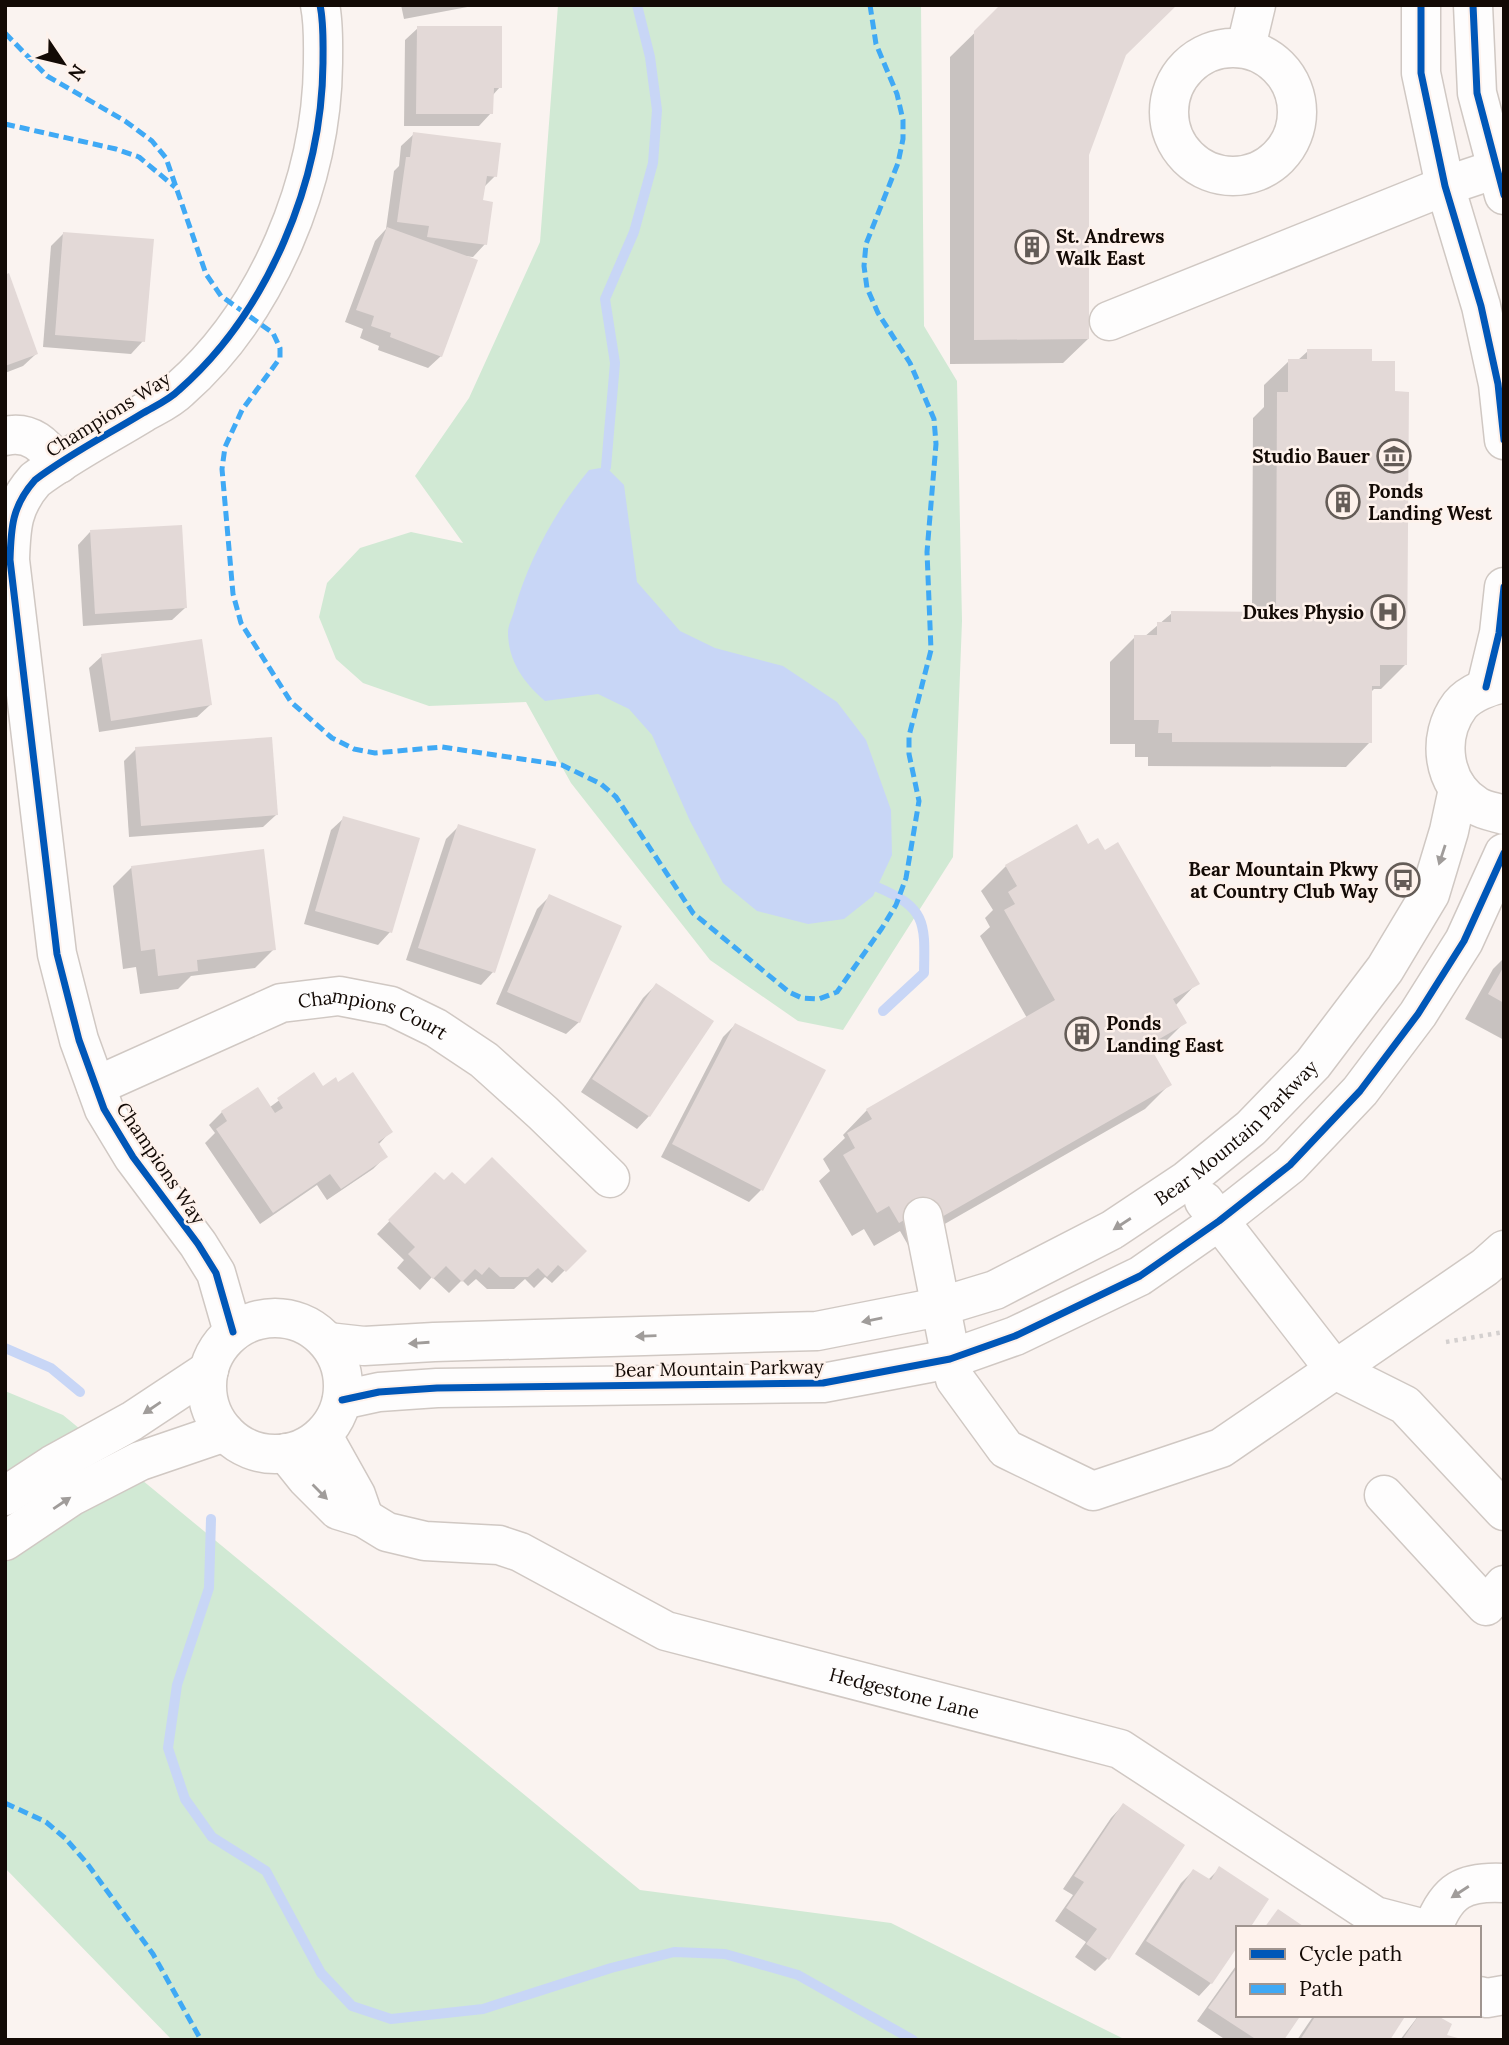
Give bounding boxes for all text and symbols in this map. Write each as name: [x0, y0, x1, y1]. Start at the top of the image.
north arrow: [28, 28, 98, 98]
text: N: [63, 60, 91, 86]
place label: St. Andrews Walk East: [1056, 224, 1164, 270]
building icon: St. Andrews Walk East: [1013, 228, 1051, 266]
street label: Champions Way: [41, 366, 175, 462]
museum icon: Studio Bauer: [1375, 437, 1413, 475]
place label: Studio Bauer: [1252, 444, 1370, 468]
place label: Ponds Landing West: [1368, 479, 1493, 525]
building icon: Ponds Landing West: [1324, 483, 1362, 521]
hospital icon: Dukes Physio: [1369, 593, 1407, 631]
place label: Dukes Physio: [1242, 600, 1364, 624]
one-way arrow: [1436, 845, 1446, 866]
place label: Bear Mountain Pkwy at Country Club Way: [1188, 857, 1379, 903]
bus stop icon: Bear Mountain Pkwy at Country Club Way: [1384, 861, 1422, 899]
street label: Champions Court: [297, 983, 453, 1045]
place label: Ponds Landing East: [1106, 1011, 1225, 1057]
building icon: Ponds Landing East: [1063, 1015, 1101, 1053]
street label: Bear Mountain Parkway: [1150, 1055, 1322, 1210]
street label: Champions Way: [111, 1097, 211, 1229]
one-way arrow: [1112, 1217, 1132, 1230]
one-way arrow: [861, 1315, 883, 1326]
one-way arrow: [635, 1330, 657, 1341]
one-way arrow: [407, 1338, 429, 1349]
street label: Bear Mountain Parkway: [614, 1354, 824, 1382]
one-way arrow: [143, 1401, 161, 1415]
one-way arrow: [312, 1484, 329, 1501]
one-way arrow: [53, 1496, 71, 1510]
street label: Hedgestone Lane: [827, 1662, 982, 1724]
one-way arrow: [1450, 1886, 1470, 1899]
legend: [1236, 1926, 1481, 2017]
text: Cycle path: [1299, 1940, 1402, 1967]
text: Path: [1299, 1975, 1343, 2002]

